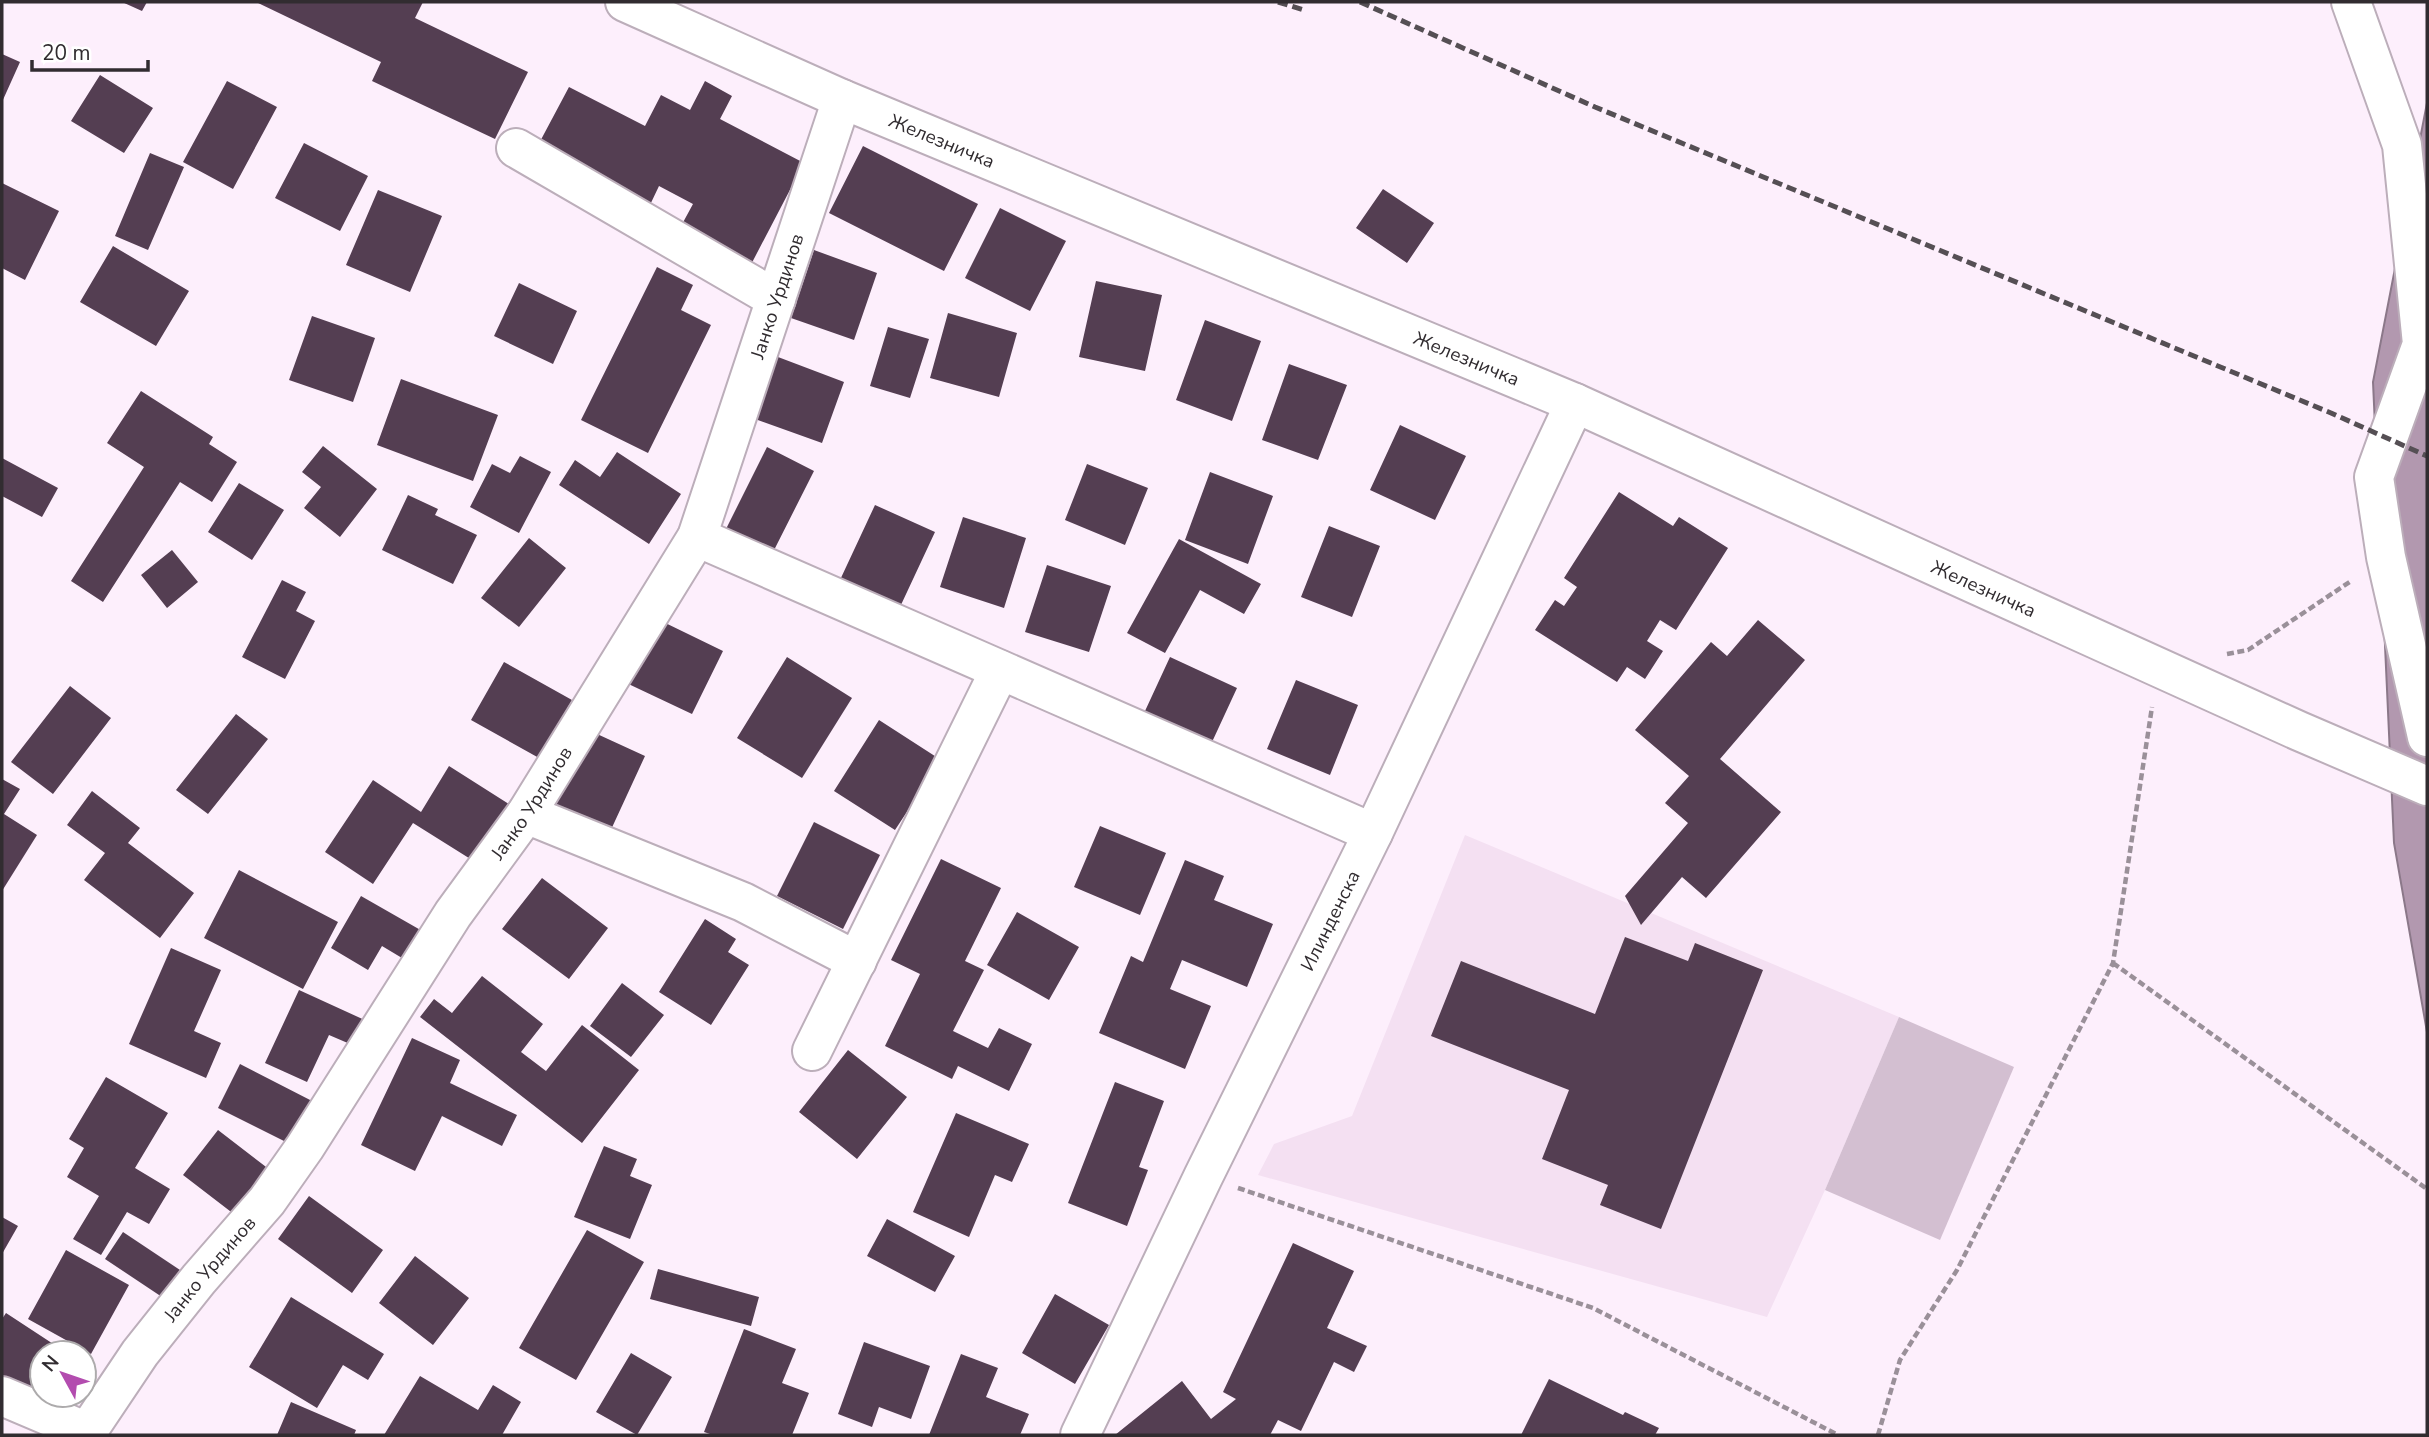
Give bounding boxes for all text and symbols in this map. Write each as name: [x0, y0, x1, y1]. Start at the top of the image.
scale bar: [32, 28, 147, 72]
text: 20 m: [42, 39, 91, 67]
street label: Железничка: [885, 108, 998, 175]
street label: Јанко Урдинов: [745, 230, 811, 363]
street label: Железничка: [1409, 325, 1523, 393]
street label: Железничка: [1927, 554, 2040, 624]
street label: Јанко Урдинов: [484, 742, 579, 866]
street label: Илинденска: [1295, 866, 1367, 976]
street label: Јанко Урдинов: [157, 1211, 262, 1328]
north arrow: [28, 1339, 98, 1409]
text: N: [36, 1350, 65, 1378]

